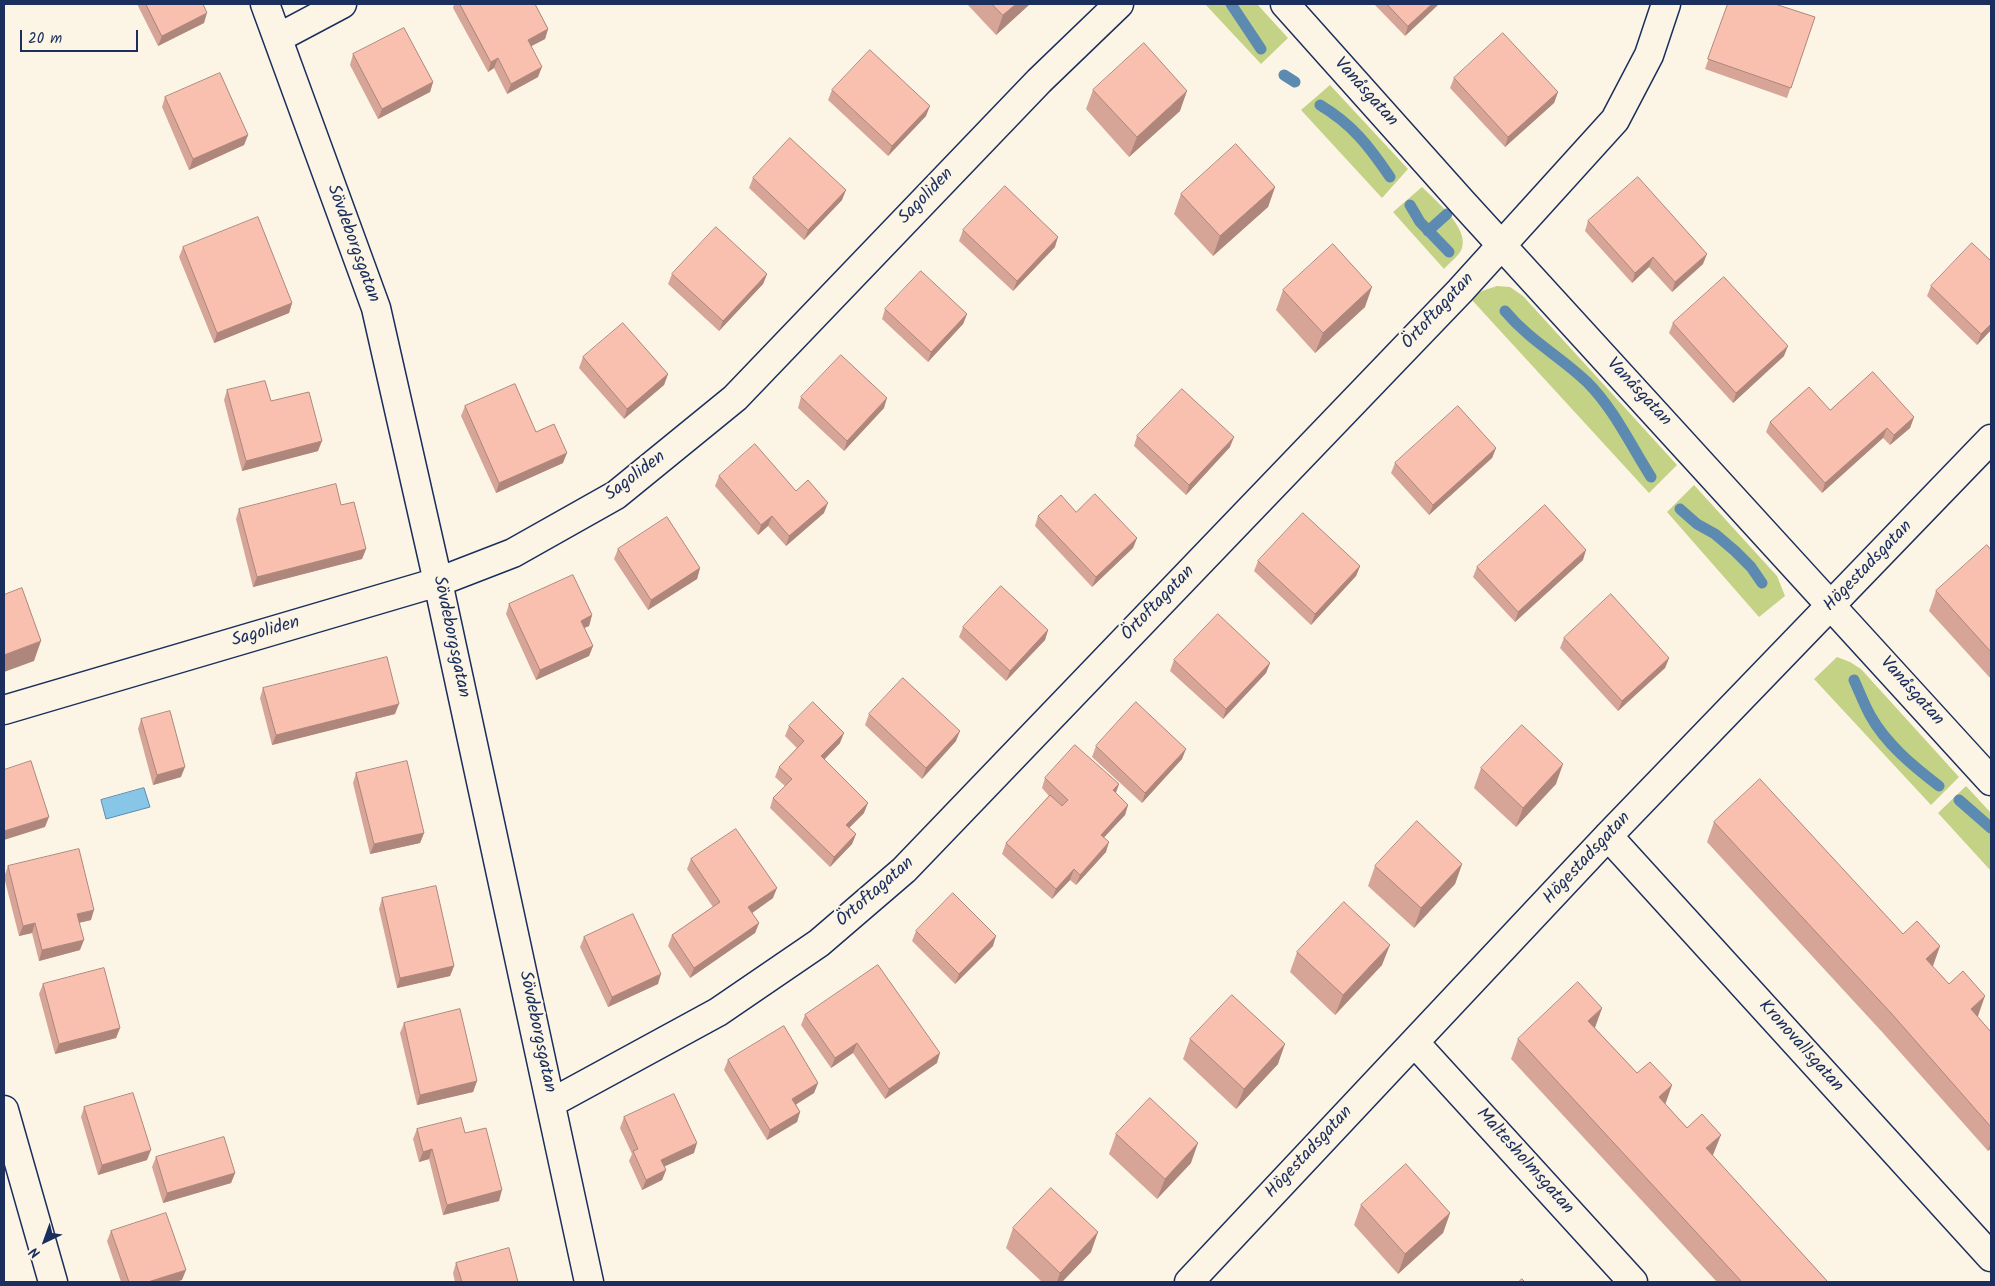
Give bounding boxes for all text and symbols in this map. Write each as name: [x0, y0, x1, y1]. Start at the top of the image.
scale bar: [22, 20, 140, 52]
text: 20 m: [28, 27, 62, 51]
street label: Vanåsgatan: [1328, 54, 1402, 132]
street label: Sagoliden: [895, 164, 959, 230]
street label: Sövdeborgsgatan: [321, 182, 383, 306]
street label: Örtoftagatan: [1398, 269, 1480, 355]
street label: Vanåsgatan: [1601, 354, 1675, 432]
street label: Sagoliden: [602, 447, 670, 507]
street label: Högestadsgatan: [1820, 517, 1918, 617]
street label: Örtoftagatan: [1118, 562, 1200, 646]
street label: Sövdeborgsgatan: [427, 574, 473, 700]
street label: Sagoliden: [229, 613, 303, 653]
street label: Vanåsgatan: [1874, 653, 1948, 731]
street label: Högestadsgatan: [1540, 808, 1636, 910]
street label: Örtoftagatan: [833, 853, 919, 933]
street label: Sövdeborgsgatan: [513, 969, 559, 1095]
street label: Kronovallsgatan: [1753, 996, 1847, 1098]
street label: Högestadsgatan: [1262, 1102, 1358, 1204]
street label: Maltesholmsgatan: [1470, 1104, 1578, 1220]
north arrow: [20, 1216, 70, 1266]
text: N: [24, 1241, 46, 1263]

